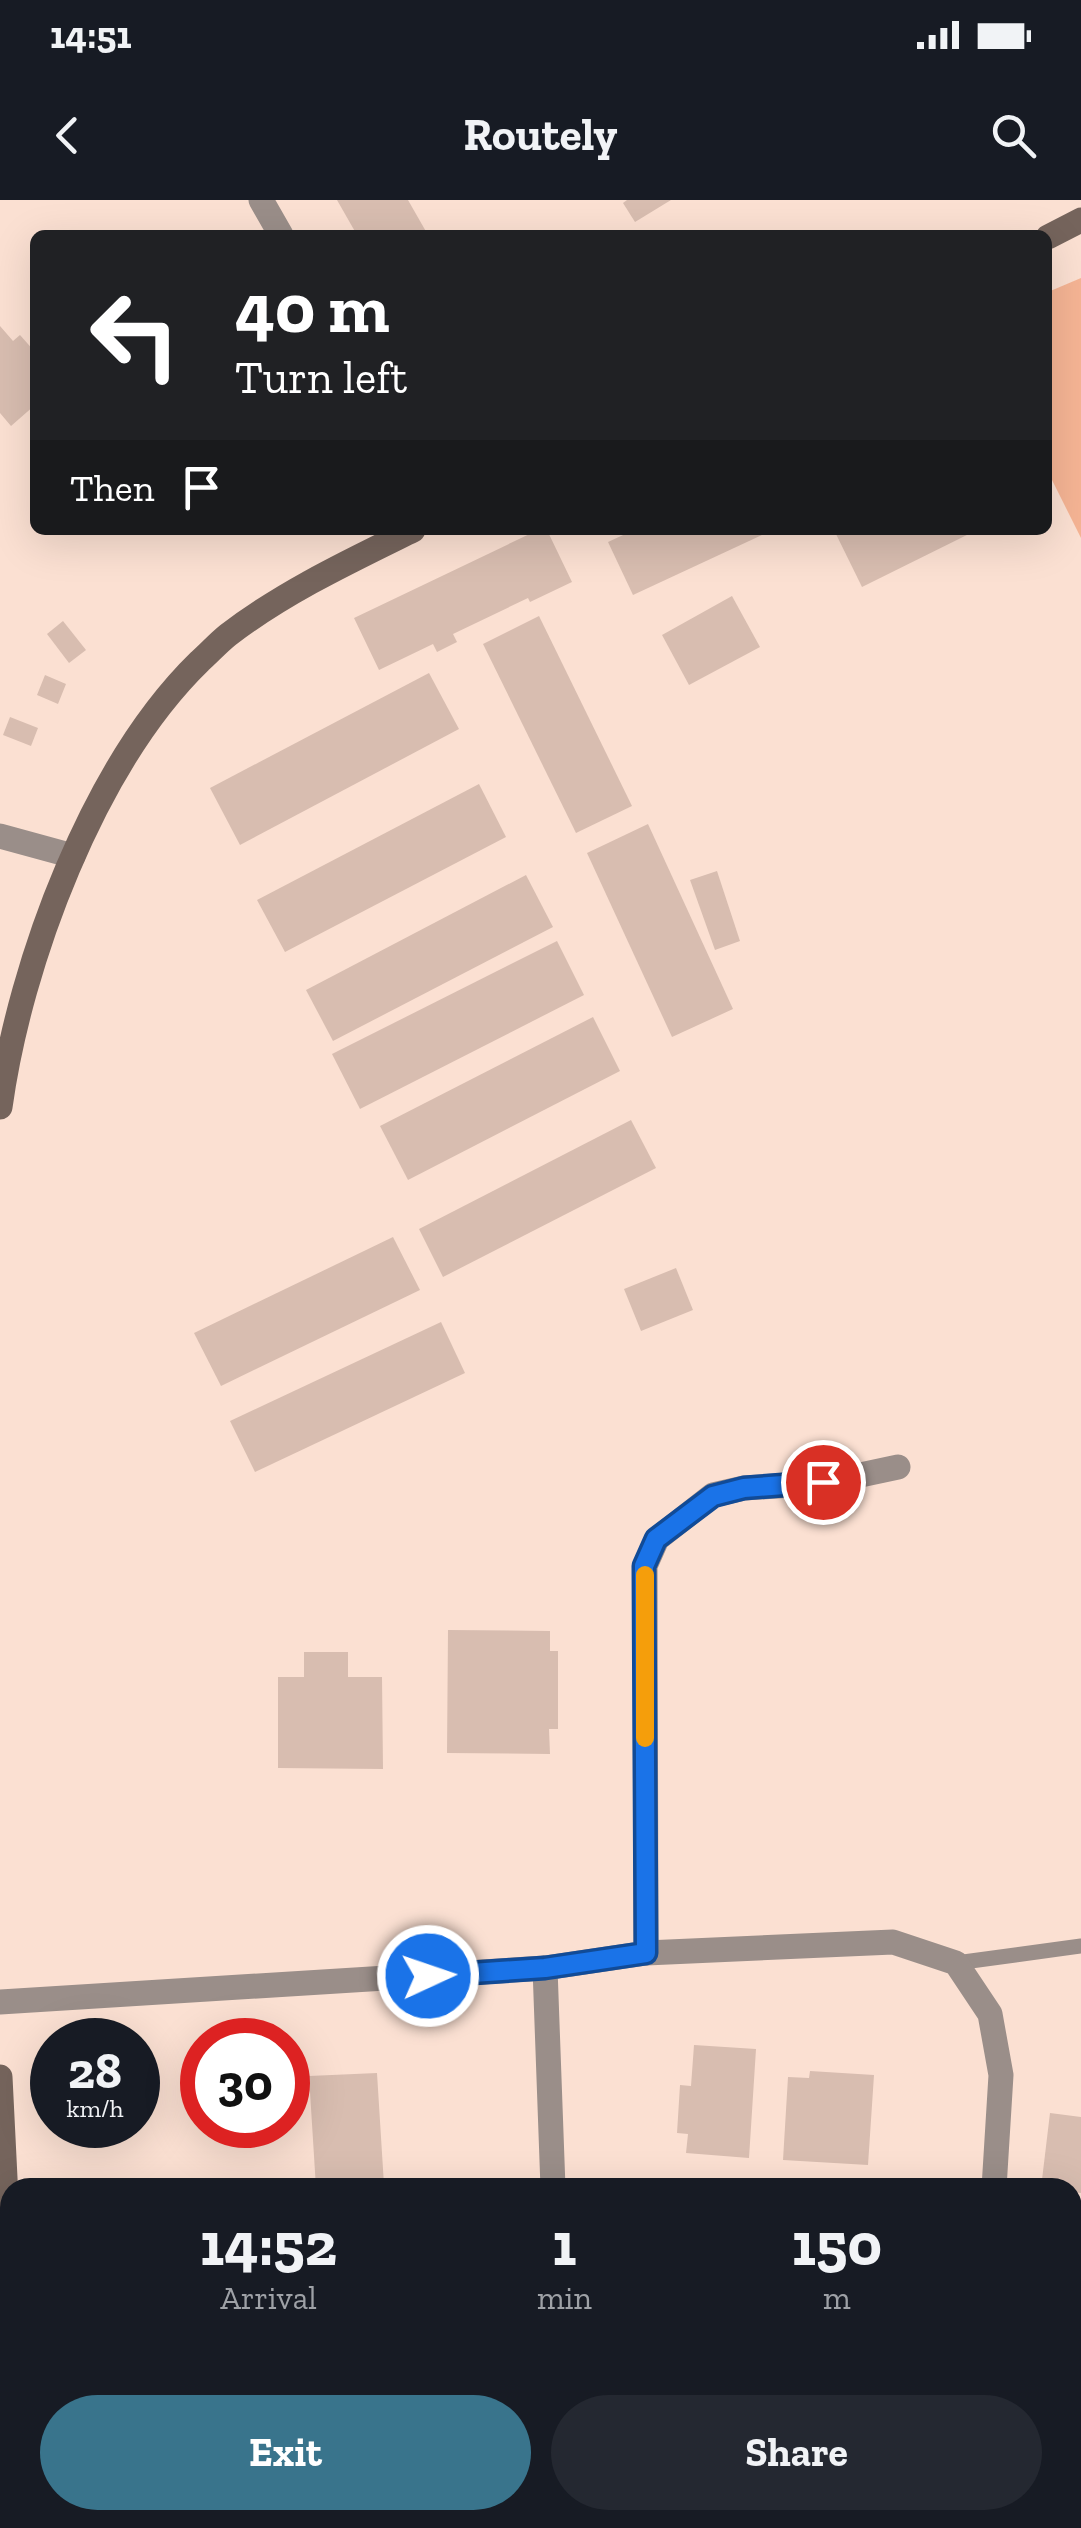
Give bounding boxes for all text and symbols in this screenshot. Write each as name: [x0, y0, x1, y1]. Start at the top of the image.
text: 14:51: [50, 12, 132, 58]
icon: back: [40, 108, 95, 163]
text: Routely: [464, 108, 617, 162]
icon: search: [986, 108, 1041, 163]
text: 40 m: [235, 266, 390, 350]
icon: left: [70, 270, 200, 400]
text: Turn left: [235, 351, 407, 405]
icon: arrive: [174, 460, 229, 515]
text: Then: [70, 465, 154, 511]
pin: [781, 1440, 866, 1525]
icon: arrive: [796, 1455, 851, 1510]
position arrow: [376, 1924, 480, 2028]
speed limit sign: 30: [180, 2018, 310, 2148]
text: 28: [68, 2041, 122, 2101]
text: km/h: [66, 2093, 124, 2123]
text: 14:52: [200, 2208, 337, 2280]
text: 1: [552, 2208, 576, 2280]
text: 150: [792, 2208, 882, 2280]
text: Arrival: [220, 2279, 317, 2317]
text: min: [537, 2279, 592, 2317]
text: m: [823, 2279, 851, 2317]
button: Exit: [40, 2395, 531, 2510]
button: Share: [551, 2395, 1042, 2510]

